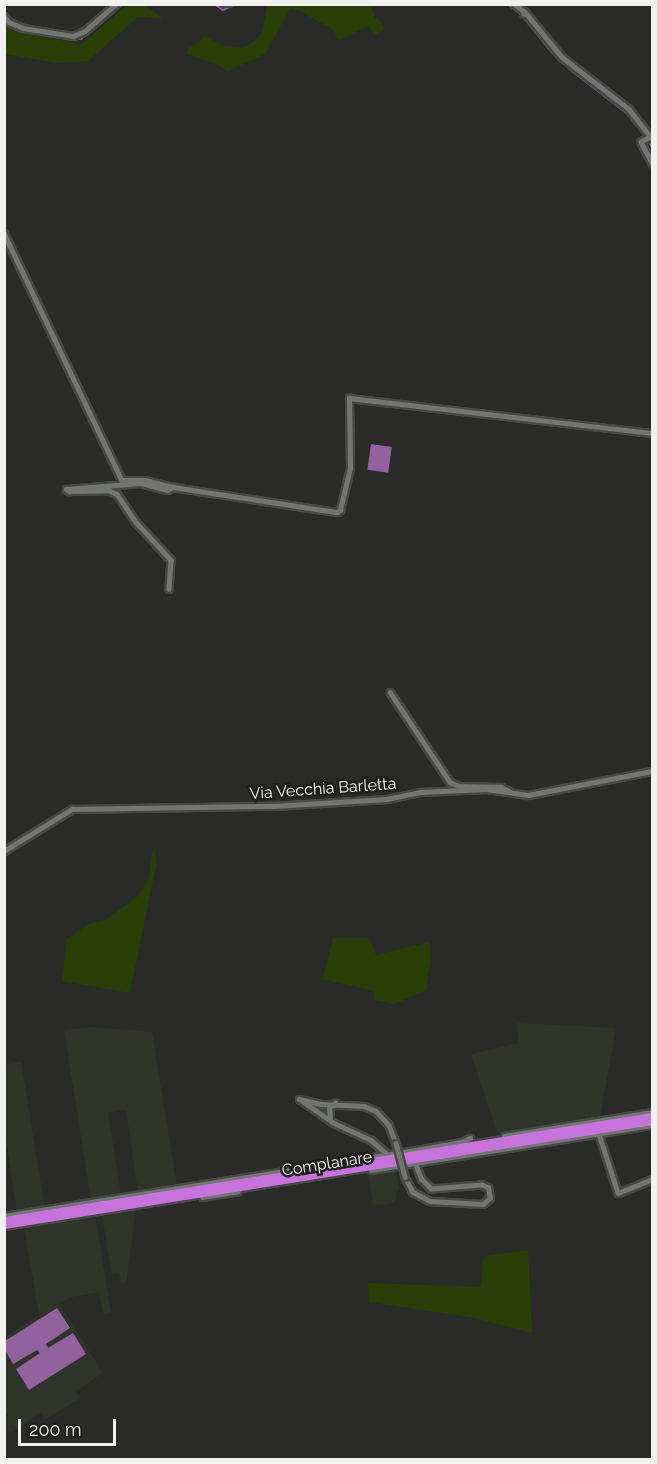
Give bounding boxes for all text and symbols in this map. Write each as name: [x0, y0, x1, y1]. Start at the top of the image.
street label: Via Vecchia Barletta: [249, 774, 397, 804]
street label: Complanare: [281, 1147, 373, 1181]
scale bar: [21, 1407, 118, 1445]
text: 200 m: [29, 1419, 82, 1440]

